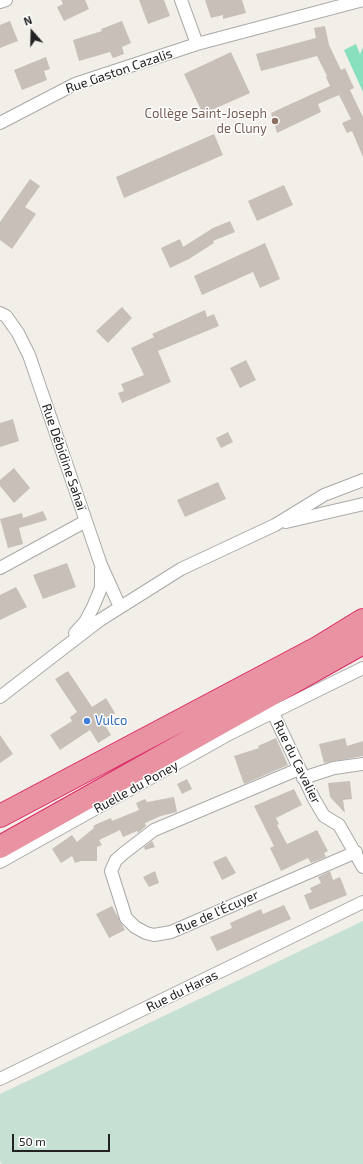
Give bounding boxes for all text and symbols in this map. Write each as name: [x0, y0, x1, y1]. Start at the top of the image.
north arrow: [12, 12, 52, 52]
text: N: [22, 13, 34, 28]
street label: Rue Gaston Cazalis: [64, 45, 174, 97]
place label: Collège Saint-Joseph de Cluny: [144, 106, 267, 137]
marker: Collège Saint-Joseph de Cluny: [270, 116, 280, 126]
street label: Rue Débidine Sahaï: [38, 401, 90, 513]
place label: Vulco: [95, 713, 127, 729]
marker: Vulco: [82, 716, 92, 726]
street label: Rue du Cavalier: [270, 718, 324, 806]
street label: Ruelle du Poney: [91, 757, 181, 817]
street label: Rue de l'Écuyer: [173, 887, 261, 937]
street label: Rue du Haras: [144, 967, 220, 1015]
scale bar: [14, 1126, 112, 1152]
text: 50 m: [19, 1134, 46, 1148]

